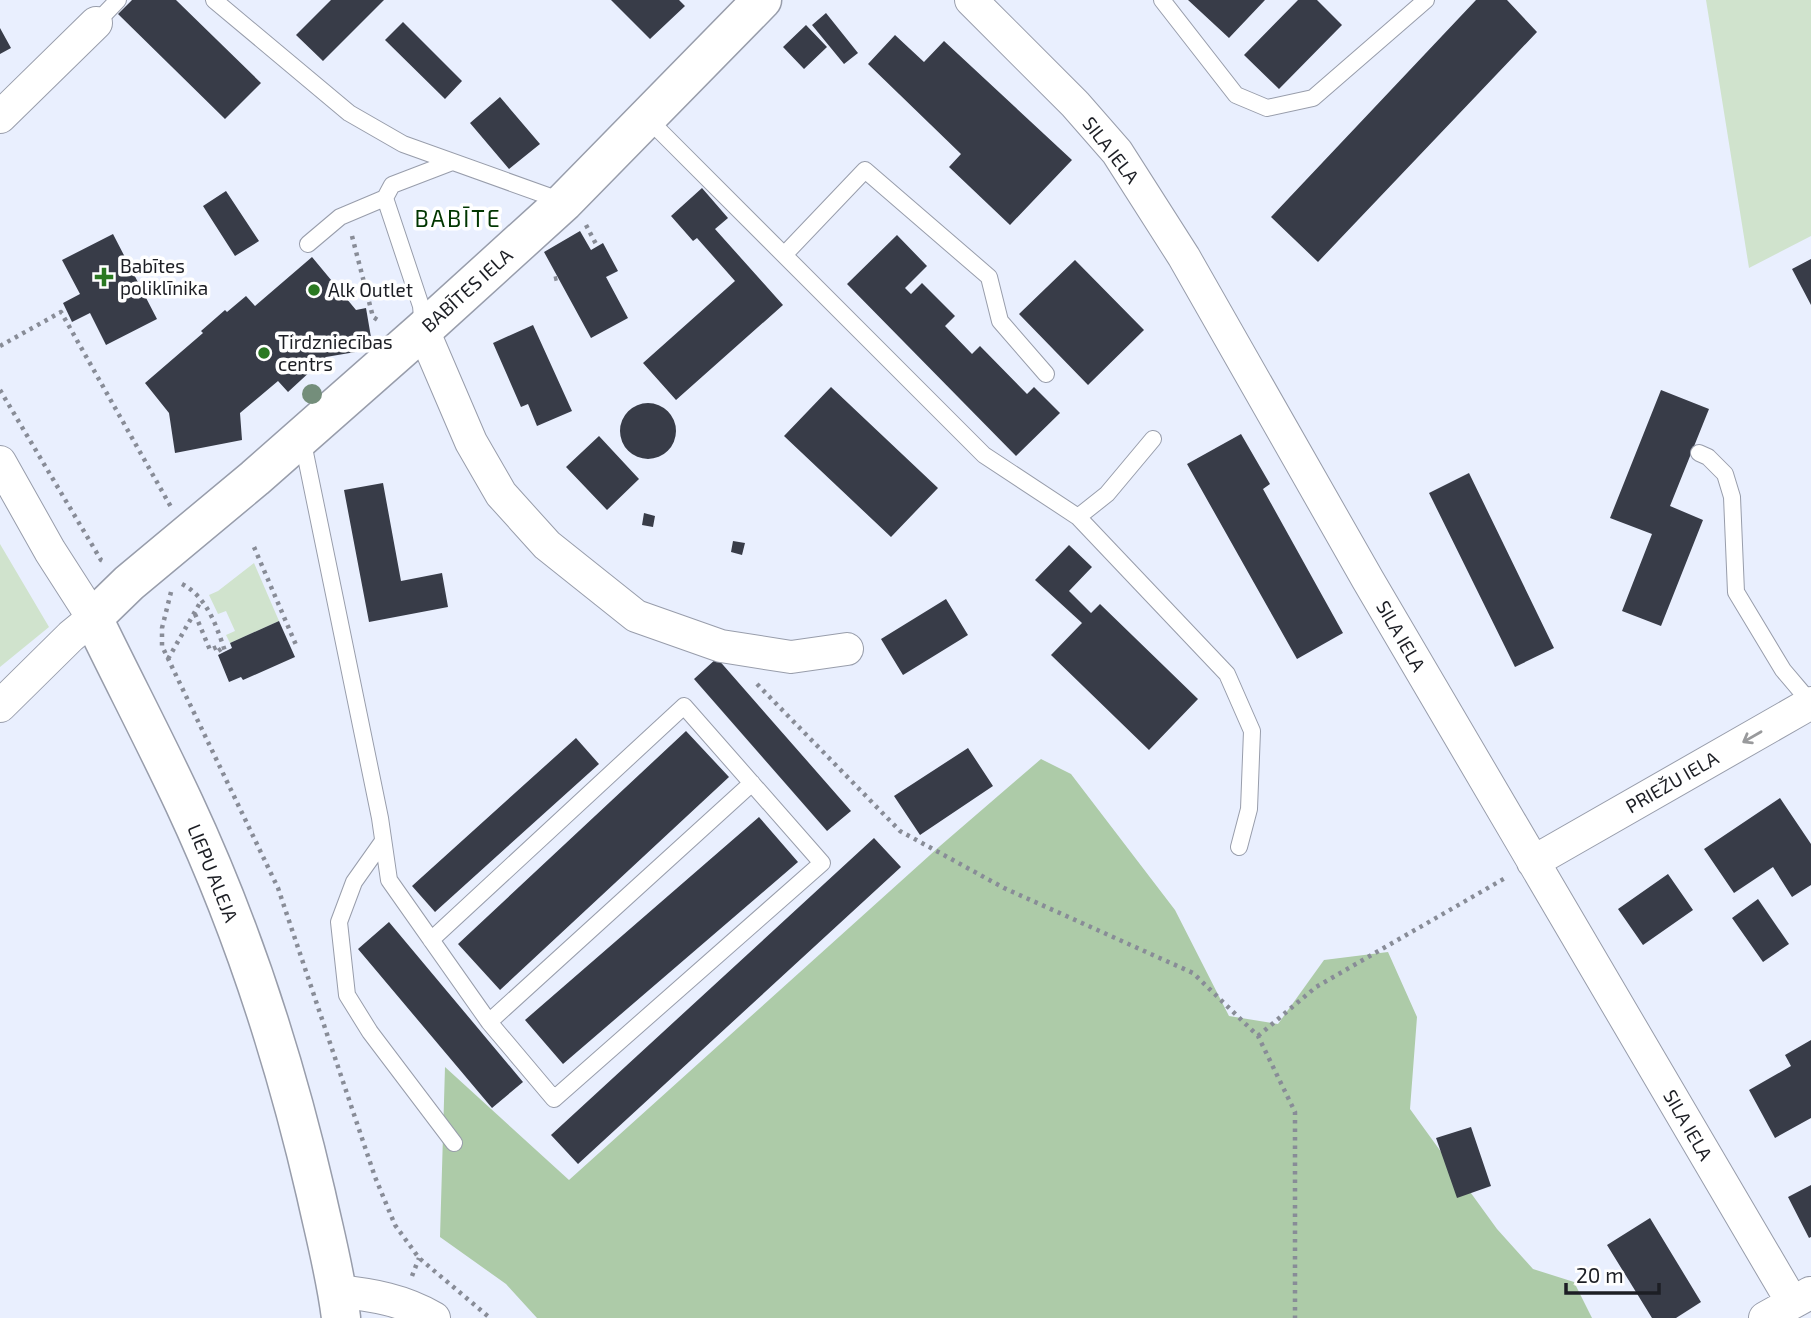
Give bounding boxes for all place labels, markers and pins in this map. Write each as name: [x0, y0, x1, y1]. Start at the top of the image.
place label: Babītes poliklīnika: [120, 254, 208, 299]
marker: Babītes poliklīnika: [94, 267, 114, 287]
place label: Alk Outlet: [328, 278, 413, 301]
marker: Alk Outlet: [306, 282, 322, 298]
place label: Tirdzniecības centrs: [278, 330, 393, 375]
marker: Tirdzniecības centrs: [256, 345, 272, 361]

